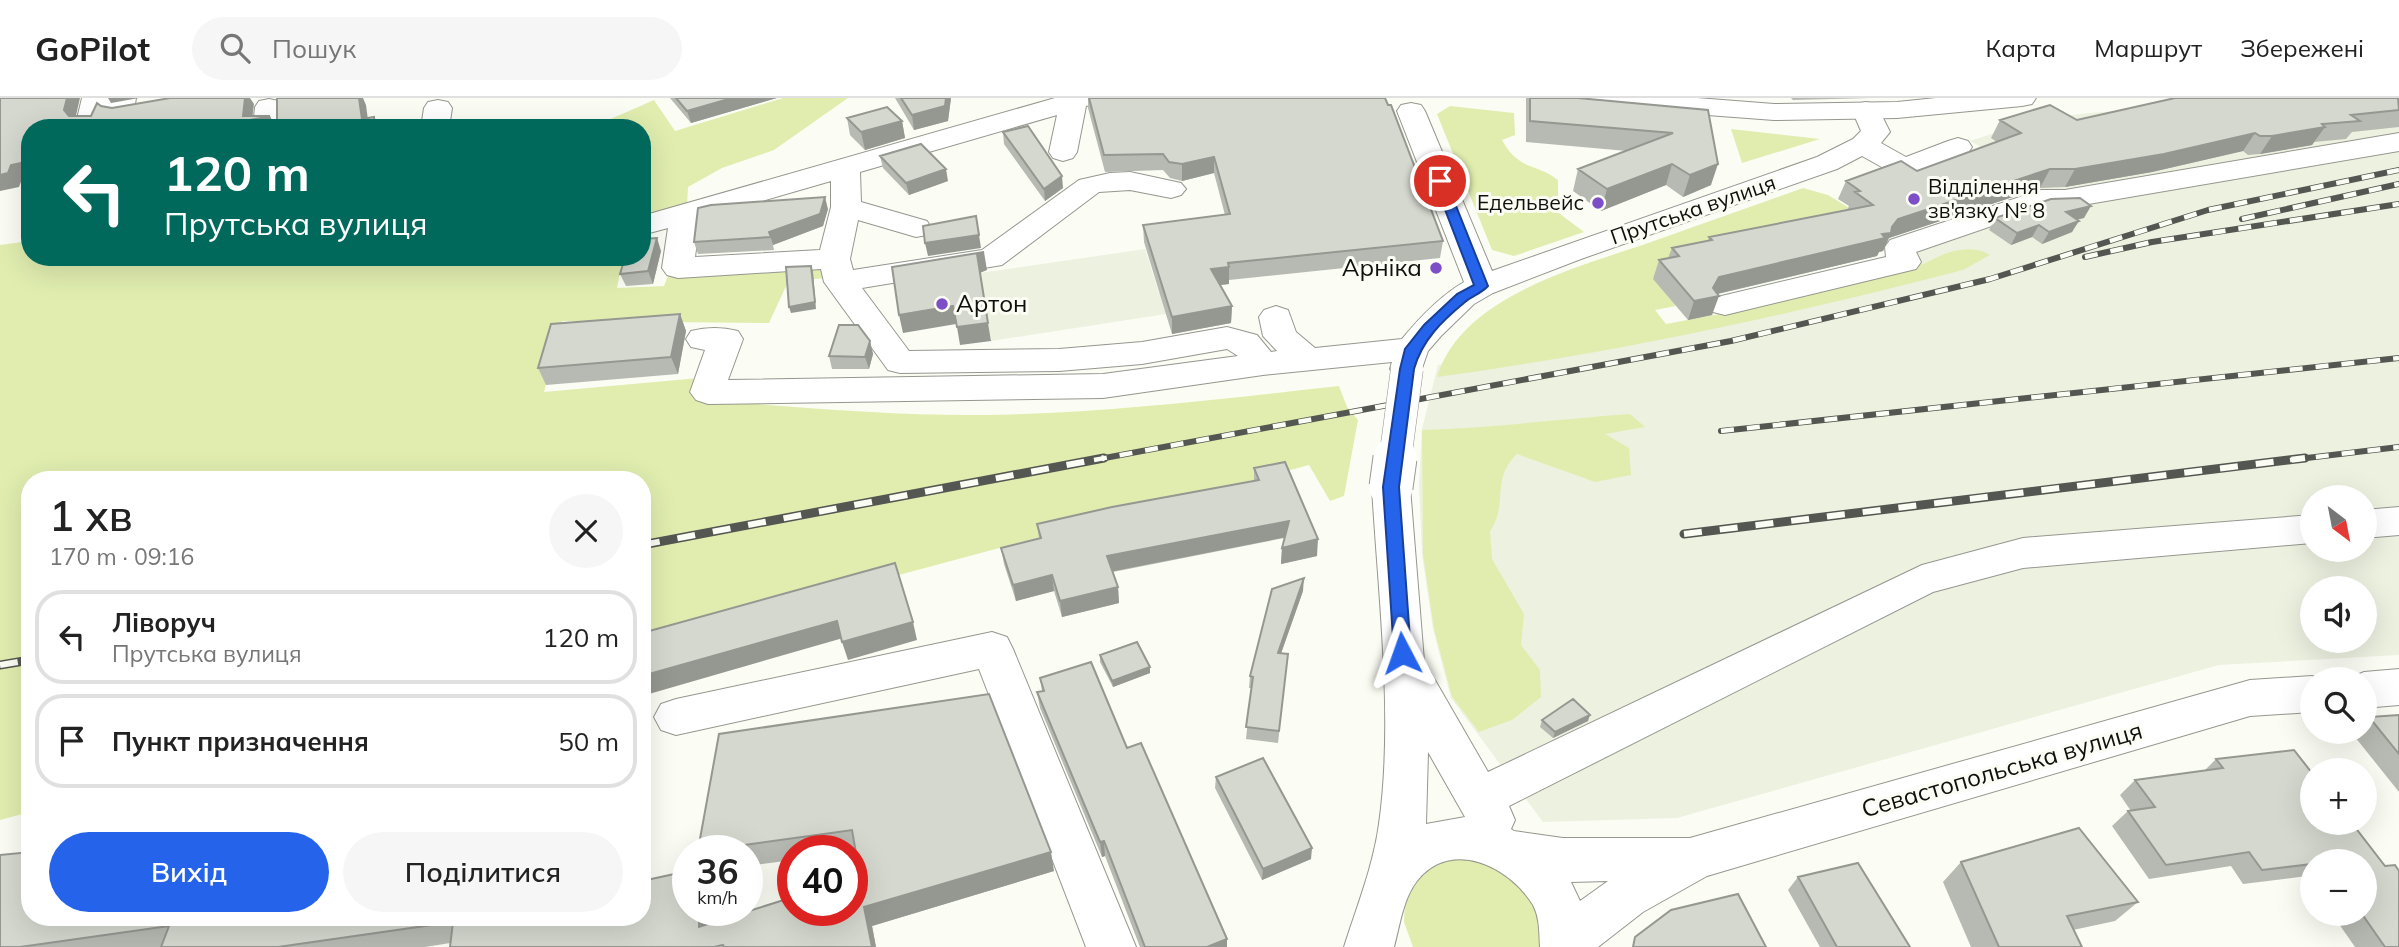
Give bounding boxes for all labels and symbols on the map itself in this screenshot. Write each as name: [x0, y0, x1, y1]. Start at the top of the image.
pin: [1410, 151, 1470, 211]
street label: Прутська вулиця: [1607, 169, 1779, 250]
place label: Відділення зв'язку № 8: [1928, 173, 2045, 223]
place label: Едельвейс: [1477, 189, 1584, 215]
marker: Відділення зв'язку № 8: [1906, 191, 1922, 207]
marker: Едельвейс: [1590, 195, 1606, 211]
place label: Арніка: [1342, 252, 1422, 282]
marker: Арніка: [1428, 260, 1444, 276]
place label: Артон: [956, 288, 1027, 318]
marker: Артон: [934, 296, 950, 312]
north arrow: [2300, 485, 2376, 562]
position arrow: [1365, 616, 1439, 690]
street label: Севастопольська вулиця: [1858, 715, 2146, 824]
speed limit sign: 40: [777, 835, 868, 926]

